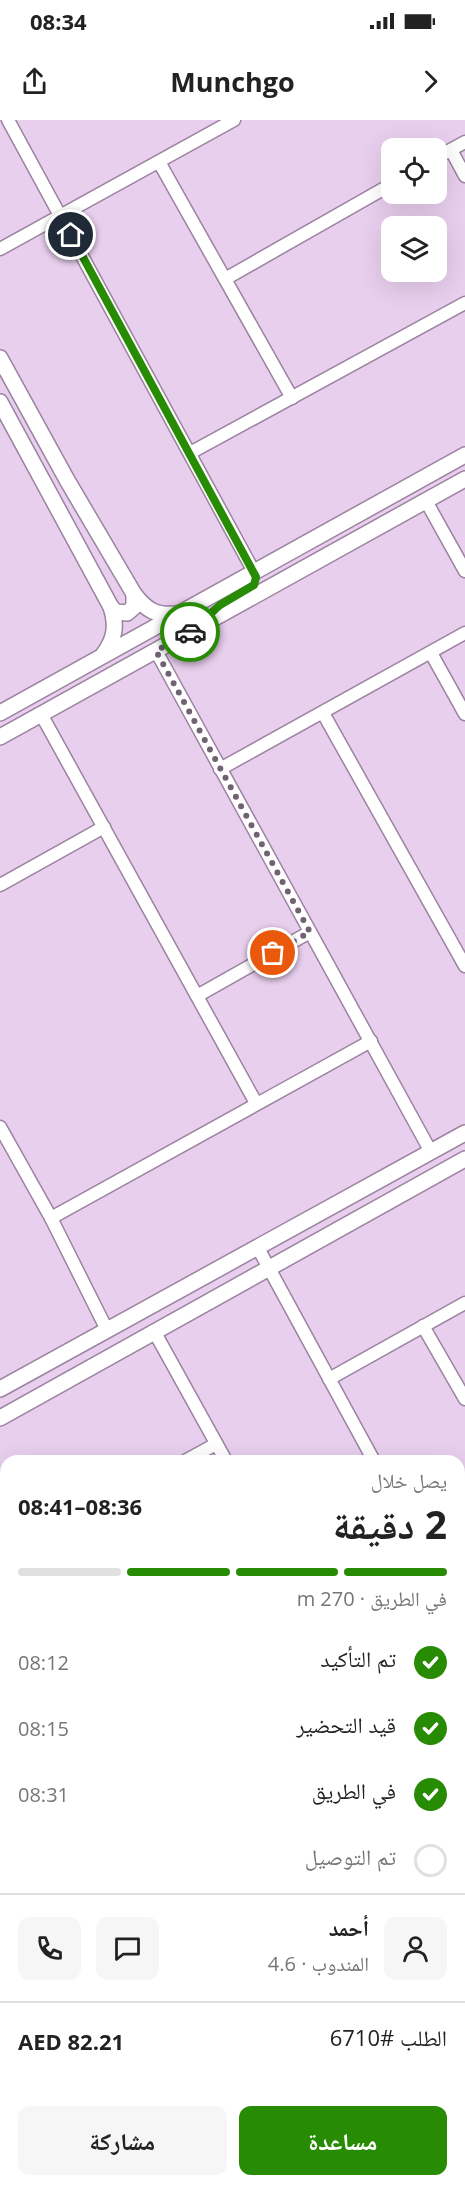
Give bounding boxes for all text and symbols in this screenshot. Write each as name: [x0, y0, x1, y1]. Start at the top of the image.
text: 08:34: [30, 6, 87, 36]
text: Munchgo: [170, 63, 295, 100]
icon: share: [18, 65, 51, 98]
icon: forward: [414, 65, 447, 98]
map controls: [381, 138, 447, 282]
button: locate: [381, 138, 447, 204]
pin: [45, 209, 96, 260]
button: layers: [381, 216, 447, 282]
icon: home: [54, 218, 87, 251]
courier: [160, 602, 220, 662]
icon: car: [174, 616, 207, 649]
pin: [247, 927, 298, 978]
icon: bag: [256, 936, 289, 969]
text: يصل خلال: [371, 1467, 447, 1494]
text: 08:36–08:41: [18, 1491, 142, 1521]
text: 2 دقيقة: [333, 1497, 447, 1550]
text: في الطريق · 270 m: [297, 1585, 447, 1612]
text: تم التأكيد: [320, 1643, 396, 1673]
icon: check: [414, 1646, 447, 1679]
text: 08:12: [18, 1649, 69, 1676]
text: قيد التحضير: [296, 1709, 396, 1739]
icon: check: [414, 1712, 447, 1745]
text: 08:15: [18, 1715, 69, 1742]
text: في الطريق: [312, 1775, 396, 1805]
icon: check: [414, 1778, 447, 1811]
text: 08:31: [18, 1781, 69, 1808]
text: تم التوصيل: [305, 1841, 396, 1871]
text: أحمد: [329, 1912, 369, 1942]
button: phone: [18, 1917, 81, 1980]
button: chat: [96, 1917, 159, 1980]
button: person: [384, 1917, 447, 1980]
text: المندوب · 4.6: [268, 1950, 369, 1977]
text: الطلب #6710: [330, 2022, 447, 2052]
text: AED 82.21: [18, 2026, 124, 2056]
button: مشاركة: [18, 2106, 227, 2175]
button: مساعدة: [239, 2106, 447, 2175]

